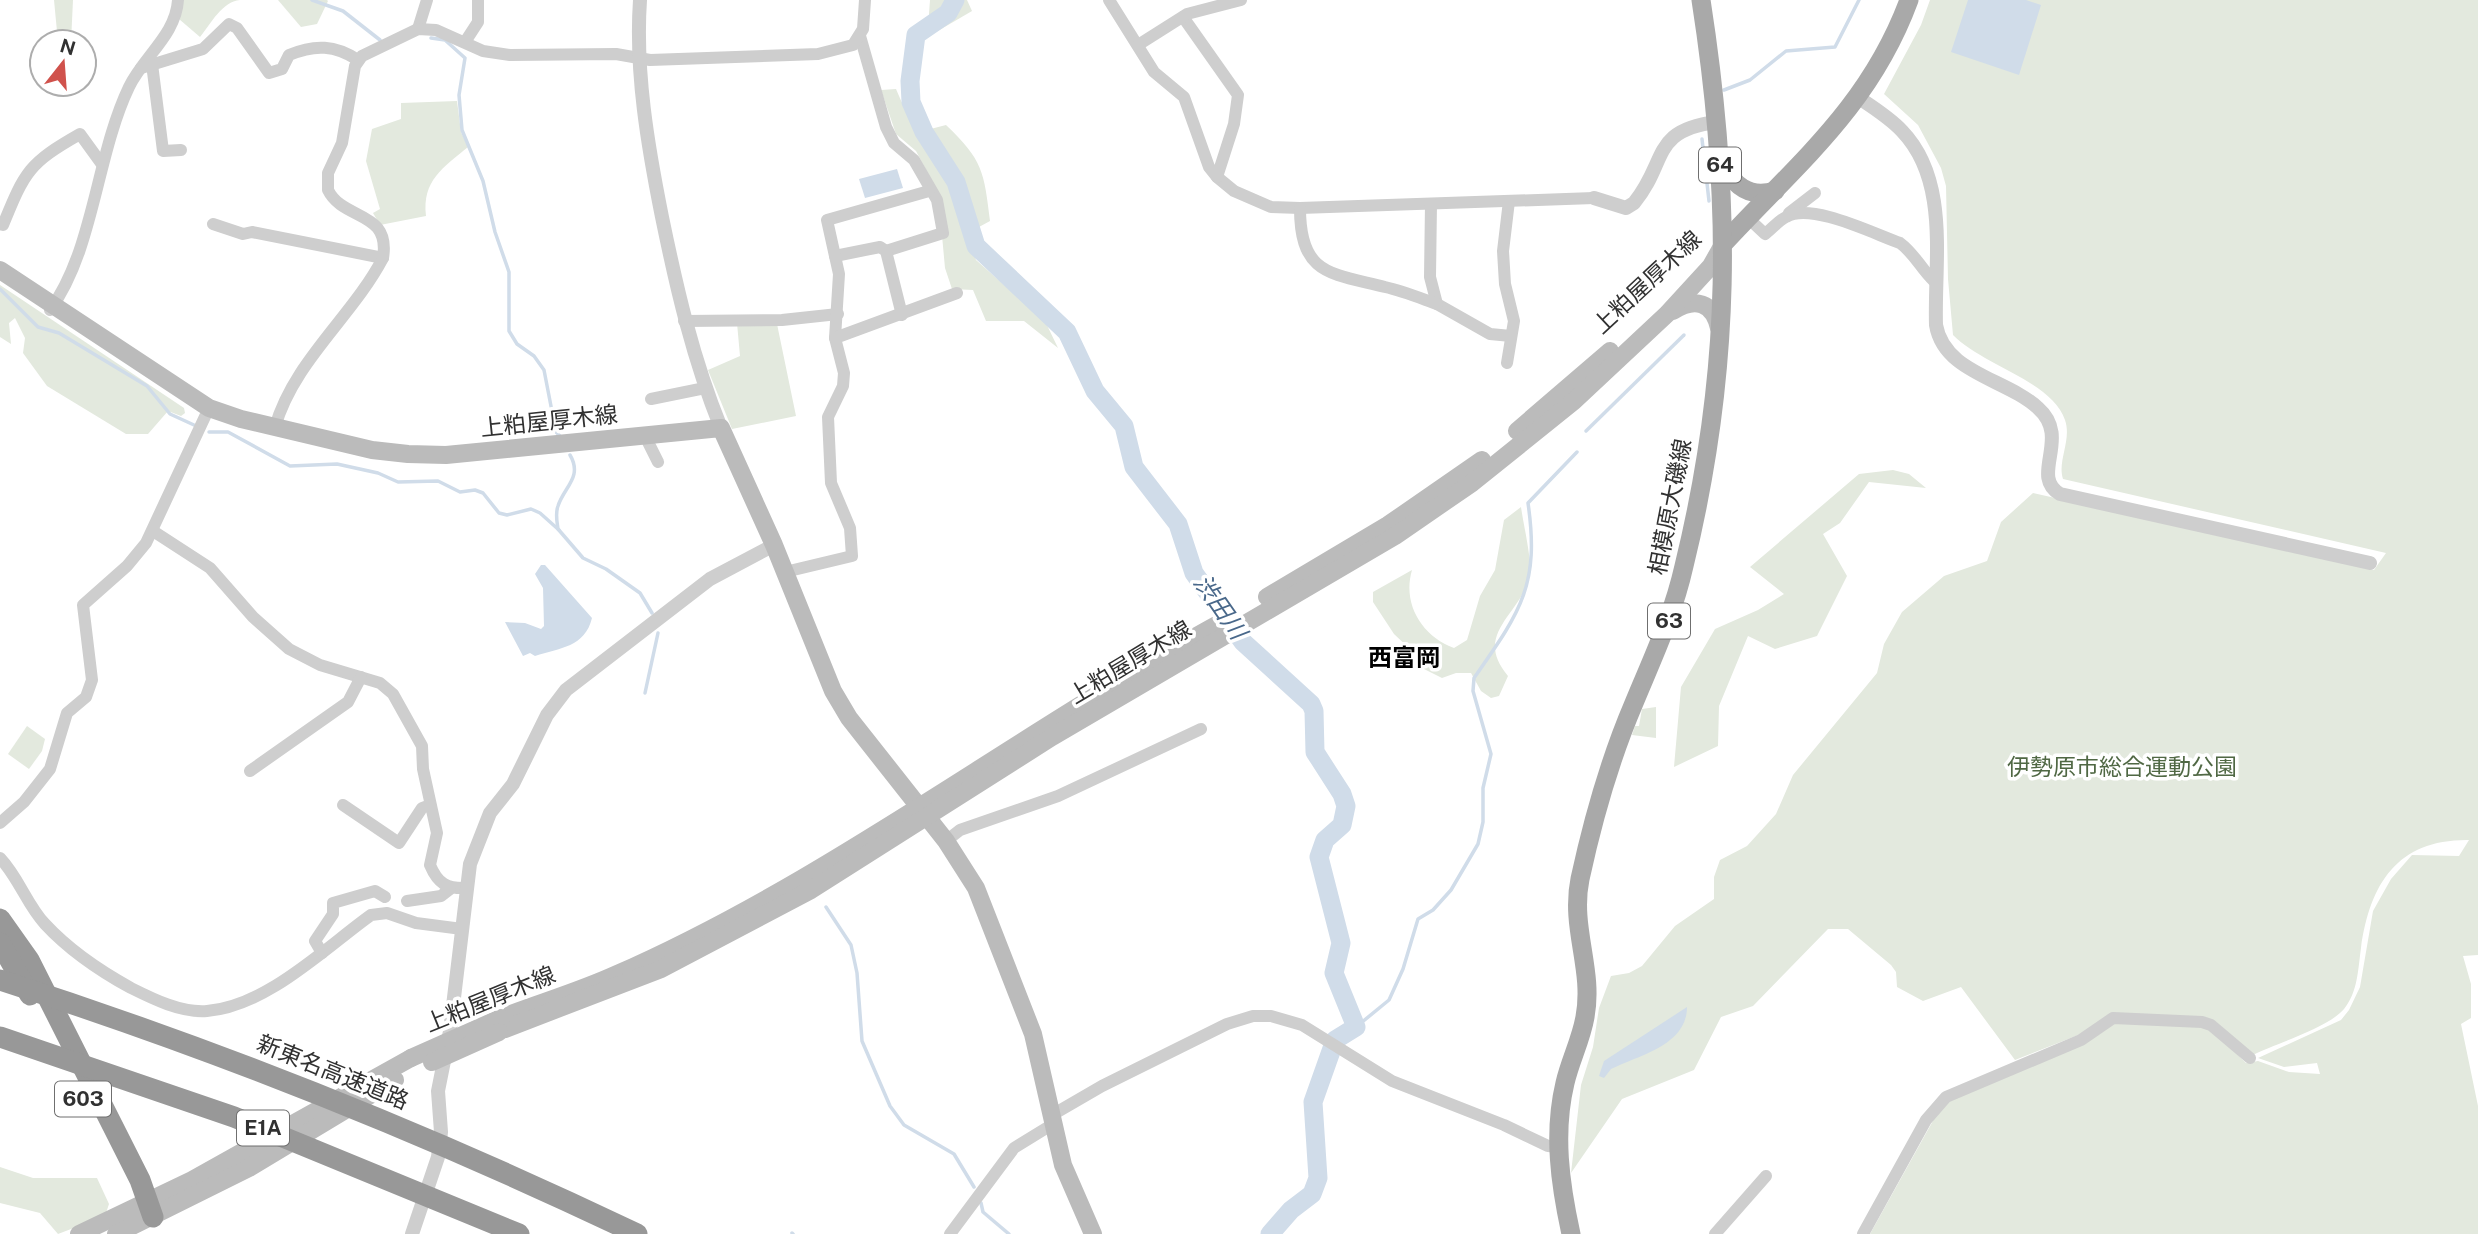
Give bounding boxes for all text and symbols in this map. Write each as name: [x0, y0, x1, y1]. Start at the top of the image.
north arrow: [28, 28, 98, 98]
text: N: [58, 34, 78, 59]
road number: 64: [1699, 148, 1741, 182]
street label: 上粕屋厚木線: [1587, 225, 1706, 339]
street label: 上粕屋厚木線: [479, 400, 619, 441]
street label: 相模原大磯線: [1643, 437, 1696, 577]
water label: 渋田川: [1189, 569, 1255, 646]
road number: 63: [1648, 604, 1690, 638]
street label: 上粕屋厚木線: [1064, 614, 1196, 709]
district label: 西富岡: [1368, 643, 1440, 671]
park label: 伊勢原市総合運動公園: [2007, 753, 2237, 780]
street label: 上粕屋厚木線: [421, 960, 559, 1037]
street label: 新東名高速道路: [253, 1029, 413, 1114]
road number: 603: [55, 1082, 111, 1116]
road number: E1A: [237, 1110, 289, 1146]

